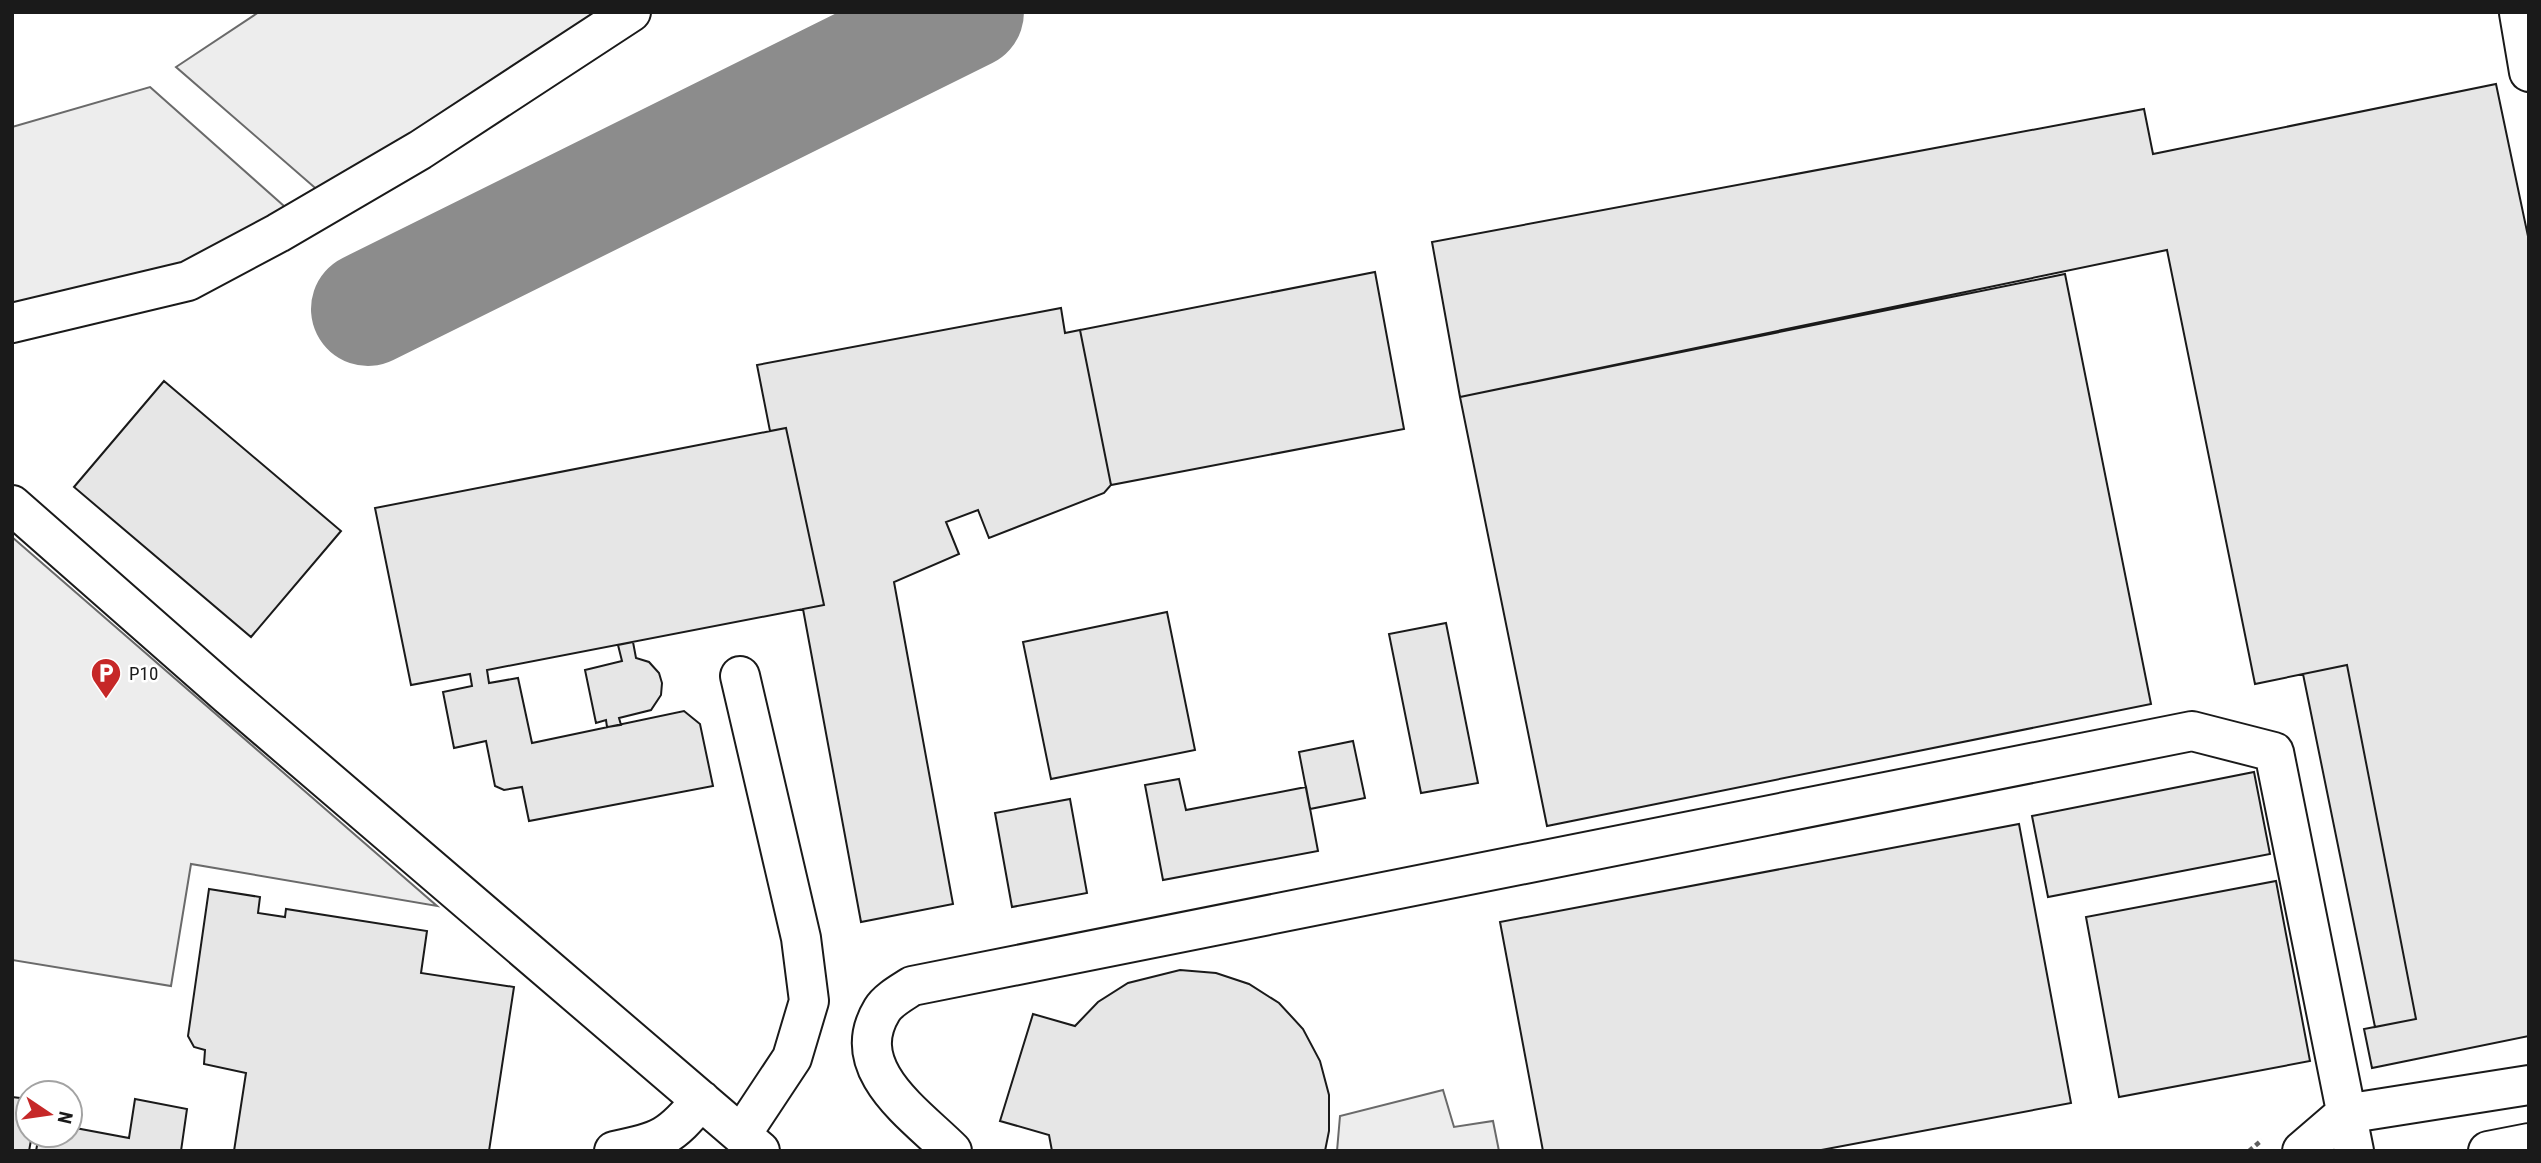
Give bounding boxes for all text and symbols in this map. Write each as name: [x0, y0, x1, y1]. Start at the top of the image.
parking icon: P10: [89, 656, 123, 700]
place label: P10: [129, 662, 158, 685]
north arrow: [14, 1079, 84, 1149]
text: N: [53, 1109, 78, 1126]

